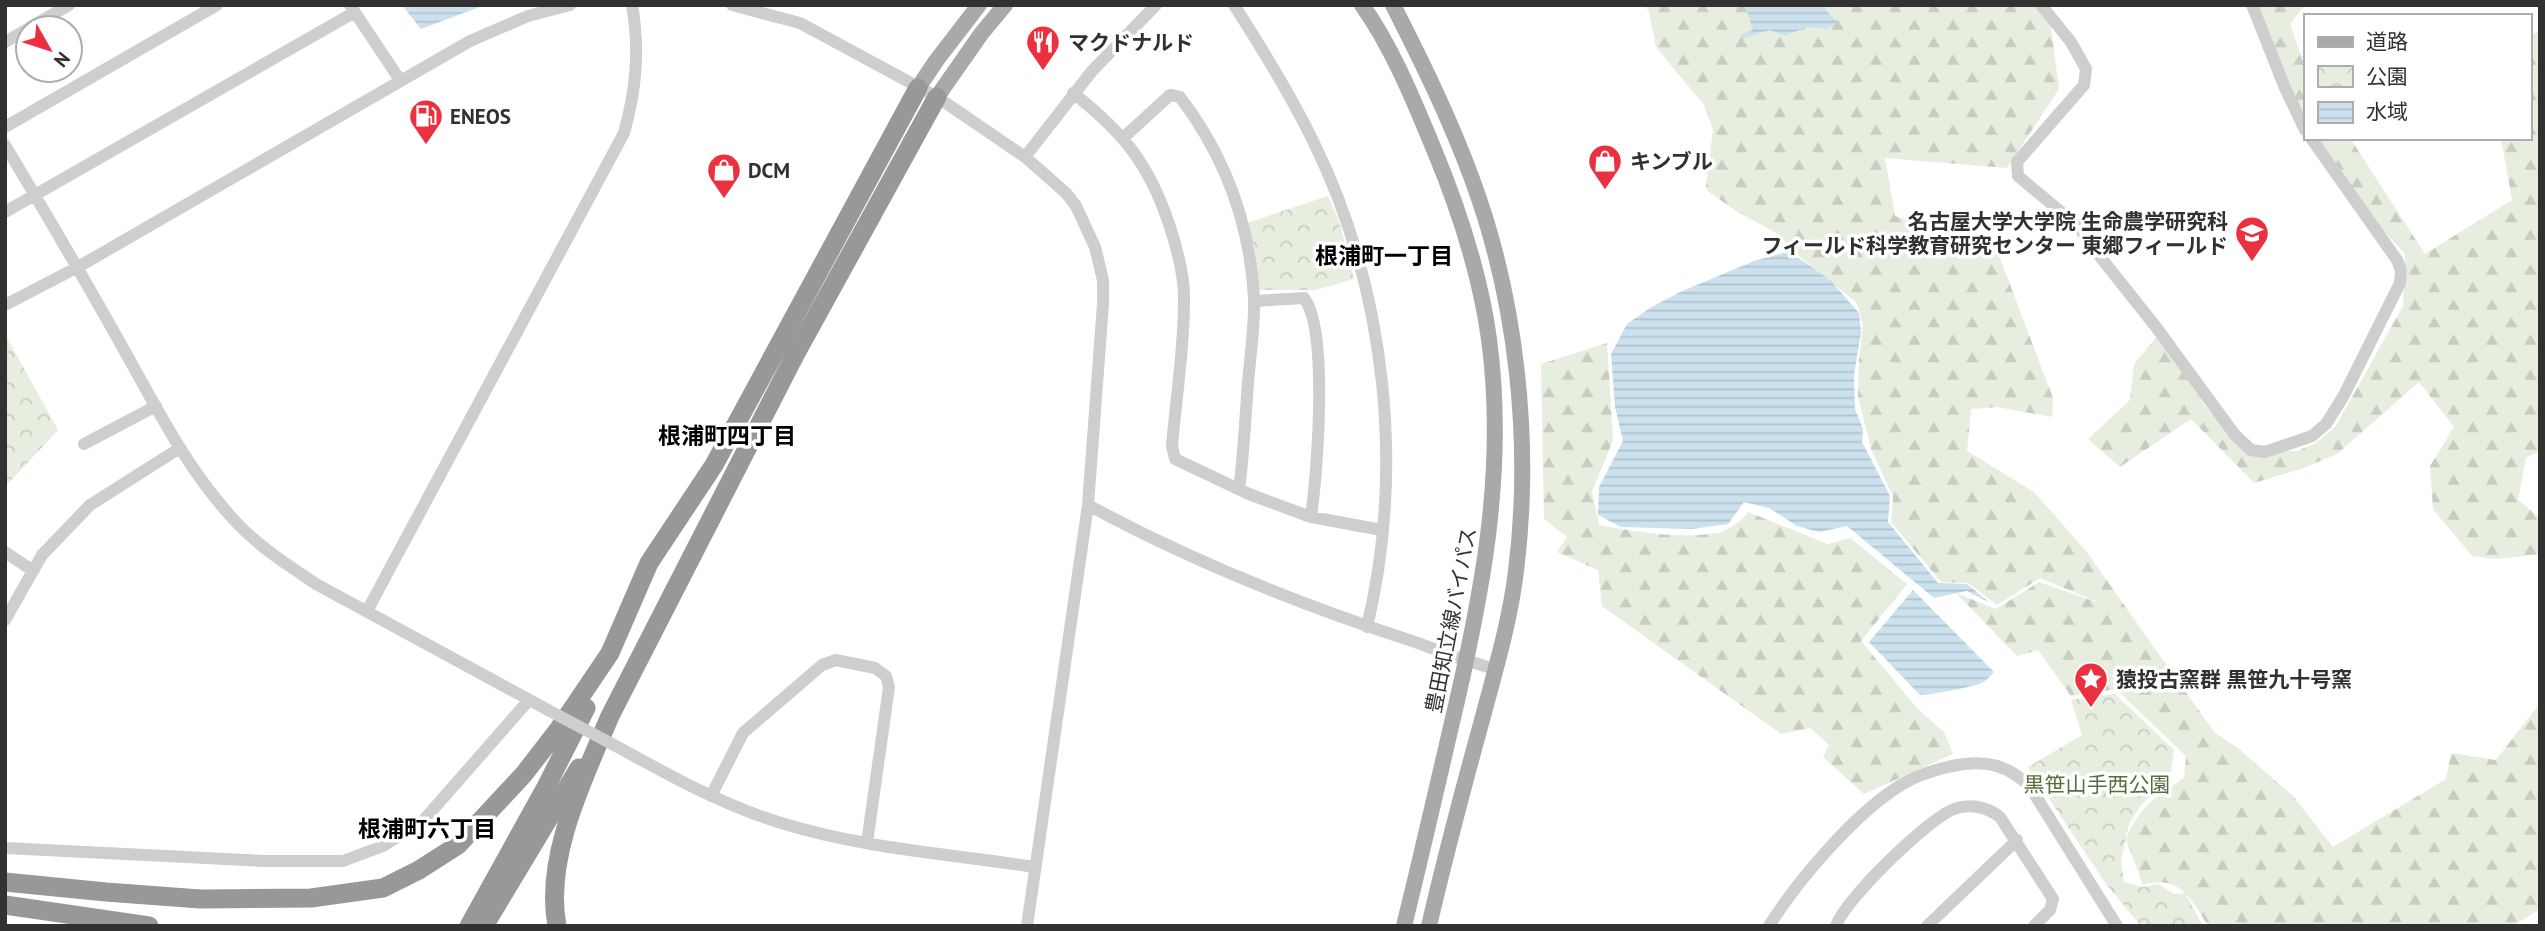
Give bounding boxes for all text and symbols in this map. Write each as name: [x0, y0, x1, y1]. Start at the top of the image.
north arrow: [14, 14, 84, 84]
legend: [2304, 14, 2531, 140]
restaurant icon: マクドナルド: [1024, 23, 1062, 72]
text: 道路: [2366, 28, 2408, 55]
place label: マクドナルド: [1068, 29, 1194, 56]
text: N: [49, 47, 75, 72]
text: 公園: [2366, 63, 2408, 90]
fuel station icon: ENEOS: [407, 97, 445, 146]
text: 水域: [2366, 98, 2408, 125]
place label: ENEOS: [450, 103, 511, 130]
shop icon: キンブル: [1586, 142, 1624, 191]
place label: キンブル: [1630, 148, 1713, 175]
shop icon: DCM: [705, 151, 743, 200]
place label: DCM: [748, 157, 790, 184]
place label: 名古屋大学大学院 生命農学研究科 フィールド科学教育研究センター 東郷フィールド: [1762, 208, 2228, 259]
school or university icon: 名古屋大学大学院 生命農学研究科 フィールド科学教育研究センター 東郷フィールド: [2233, 214, 2271, 263]
district label: 根浦町一丁目: [1315, 241, 1453, 270]
district label: 根浦町四丁目: [658, 421, 796, 450]
street label: 豊田知立線バイパス: [1420, 525, 1482, 715]
place icon: 猿投古窯群 黒笹九十号窯: [2072, 660, 2110, 709]
place label: 猿投古窯群 黒笹九十号窯: [2116, 666, 2352, 693]
park label: 黒笹山手西公園: [2024, 771, 2171, 798]
district label: 根浦町六丁目: [358, 814, 496, 843]

